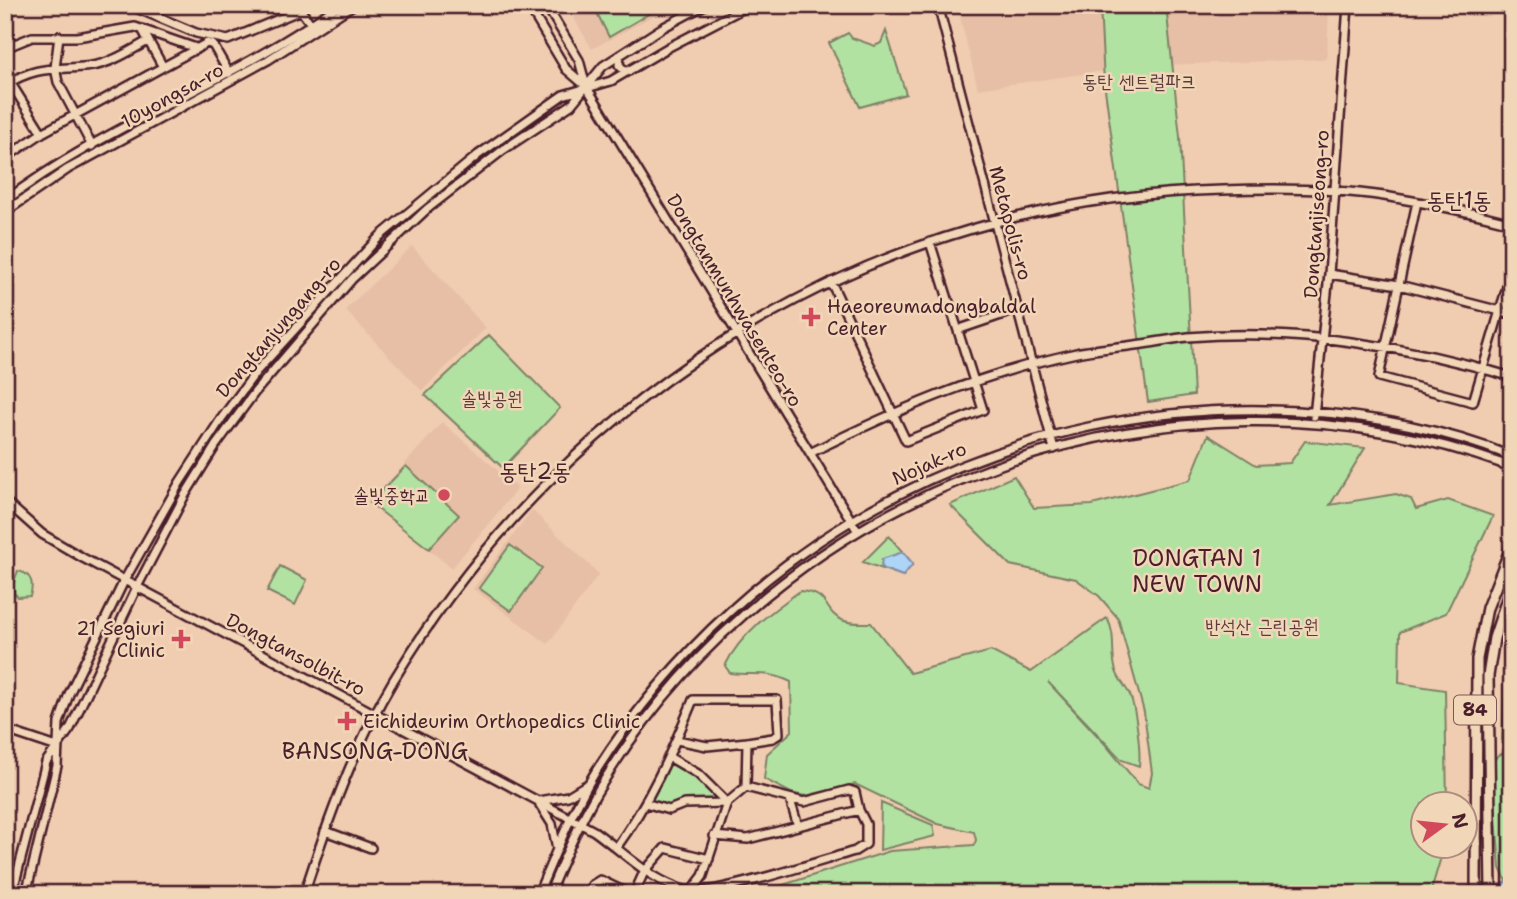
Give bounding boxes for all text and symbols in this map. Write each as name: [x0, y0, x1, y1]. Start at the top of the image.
street label: 10yongsa-ro: [117, 57, 228, 134]
park label: 동탄 센트럴파크: [1082, 69, 1196, 94]
street label: Dongtanjiseong-ro: [1298, 129, 1335, 299]
street label: Metapolis-ro: [983, 163, 1038, 283]
district label: 동탄1동: [1426, 185, 1492, 215]
street label: Dongtanmunhwasenteo-ro: [661, 189, 808, 411]
street label: Dongtanjungang-ro: [210, 252, 346, 403]
place label: Haeoreumadongbaldal Center: [827, 294, 1036, 341]
marker: Haeoreumadongbaldal Center: [801, 307, 821, 327]
park label: 솔빛공원: [461, 386, 523, 411]
street label: Nojak-ro: [888, 436, 970, 491]
district label: 동탄2동: [499, 456, 571, 486]
place label: 솔빛중학교: [354, 483, 430, 508]
marker: 솔빛중학교: [436, 487, 452, 503]
district label: DONGTAN 1 NEW TOWN: [1132, 543, 1262, 599]
street label: Dongtansolbit-ro: [222, 607, 370, 702]
park label: 반석산 근린공원: [1205, 614, 1319, 639]
place label: 21 Segiuri Clinic: [76, 616, 165, 663]
marker: 21 Segiuri Clinic: [171, 629, 191, 649]
road number: 84: [1454, 696, 1496, 724]
place label: Eichideurim Orthopedics Clinic: [363, 709, 640, 734]
marker: Eichideurim Orthopedics Clinic: [337, 711, 357, 731]
district label: BANSONG-DONG: [282, 736, 468, 766]
north arrow: [1408, 790, 1478, 860]
text: N: [1446, 810, 1474, 831]

